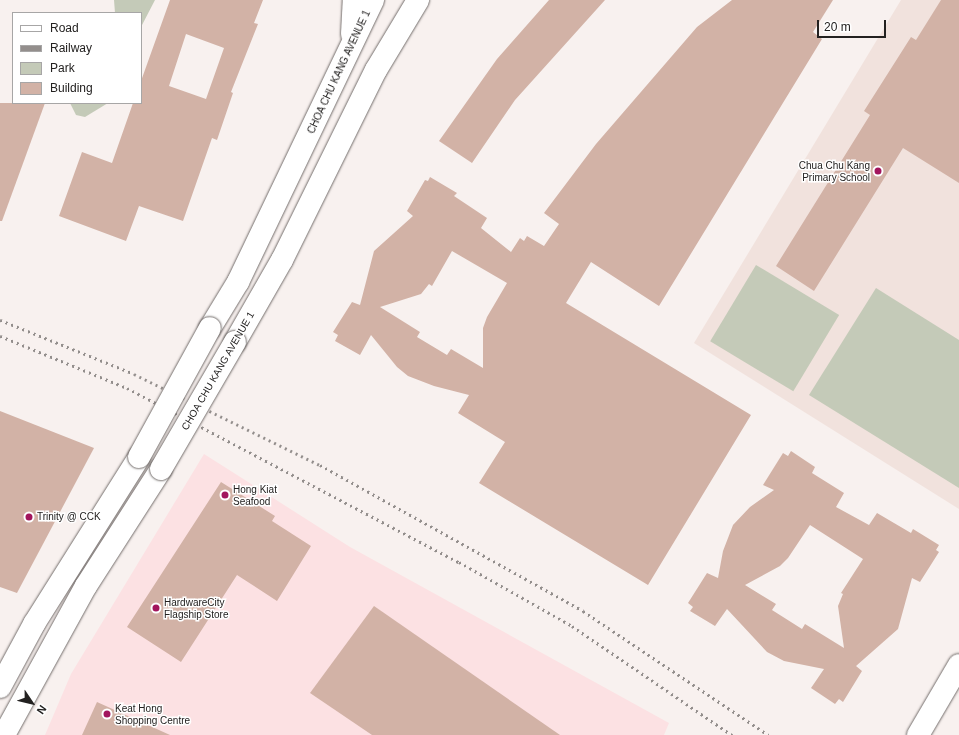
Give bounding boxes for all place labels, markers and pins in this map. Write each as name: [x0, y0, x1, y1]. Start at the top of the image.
place label: Chua Chu Kang Primary School: [799, 159, 870, 182]
marker: Chua Chu Kang Primary School: [873, 166, 883, 176]
place label: Hong Kiat Seafood: [233, 483, 277, 506]
marker: Hong Kiat Seafood: [220, 490, 230, 500]
place label: Trinity @ CCK: [37, 511, 101, 523]
marker: Trinity @ CCK: [24, 512, 34, 522]
place label: HardwareCity Flagship Store: [164, 596, 228, 620]
marker: HardwareCity Flagship Store: [151, 603, 161, 613]
place label: Keat Hong Shopping Centre: [115, 702, 190, 726]
marker: Keat Hong Shopping Centre: [102, 709, 112, 719]

